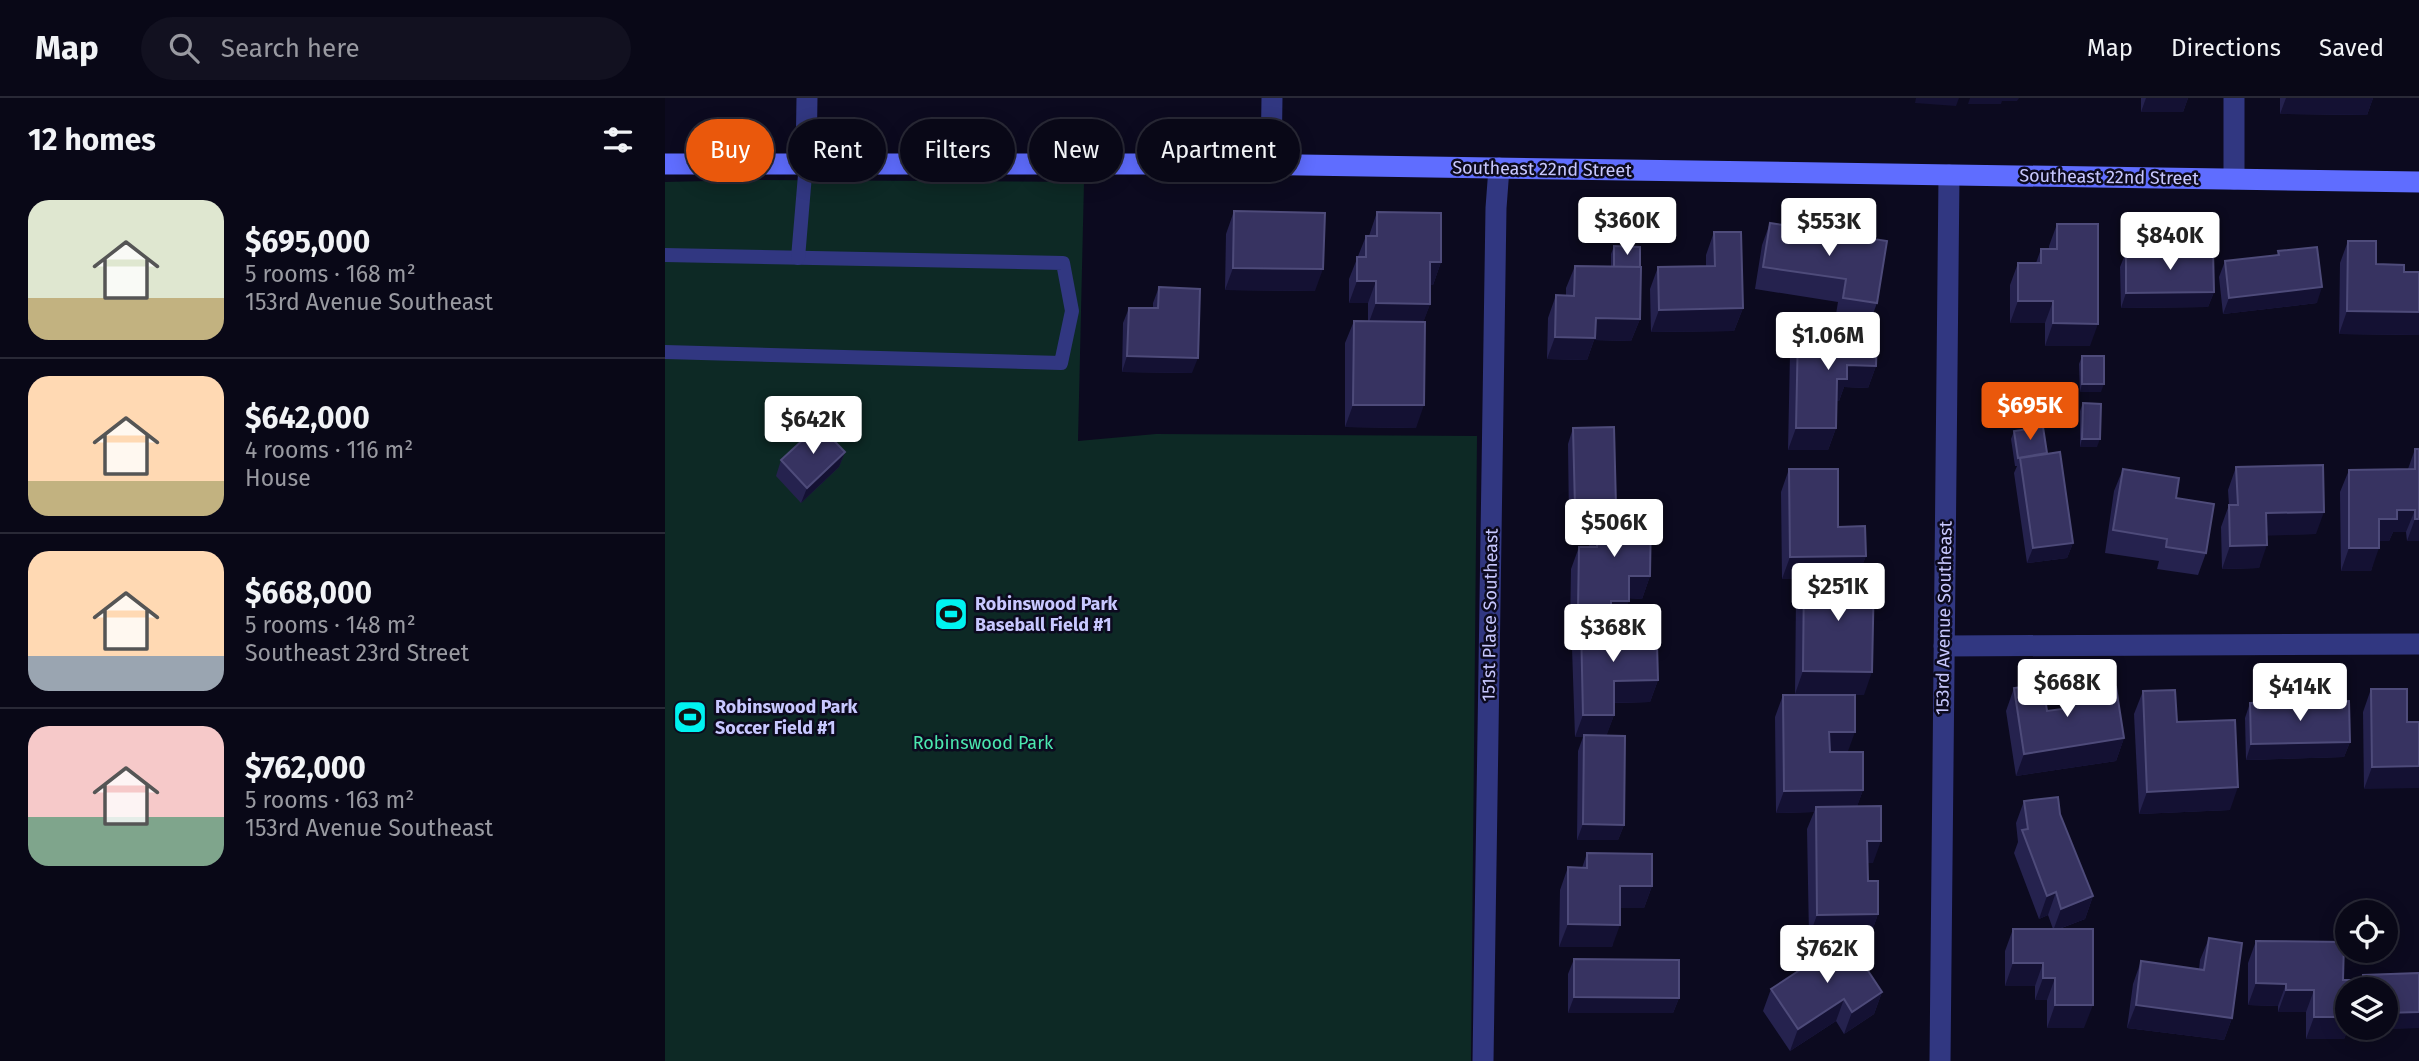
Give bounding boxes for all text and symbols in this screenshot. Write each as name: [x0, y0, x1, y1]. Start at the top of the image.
search box: [141, 17, 631, 80]
text: Map: [35, 28, 99, 68]
icon: search: [165, 29, 203, 67]
text: Search here: [221, 33, 360, 64]
text: Map: [2087, 34, 2133, 62]
text: Directions: [2171, 34, 2281, 62]
text: Saved: [2319, 34, 2384, 62]
chip: Buy: [686, 119, 774, 182]
chip: Rent: [788, 119, 886, 182]
chip: Filters: [900, 119, 1015, 182]
chip: New: [1029, 119, 1123, 182]
chip: Apartment: [1137, 119, 1300, 182]
icon: filters: [599, 121, 637, 159]
text: 12 homes: [28, 122, 156, 158]
street label: Southeast 22nd Street: [1452, 156, 1632, 182]
street label: Southeast 22nd Street: [2019, 164, 2199, 190]
pin: $360K: [1578, 198, 1676, 257]
pin: $553K: [1780, 198, 1878, 258]
text: $360K: [1594, 206, 1660, 234]
text: $553K: [1797, 207, 1861, 235]
pin: $840K: [2121, 212, 2219, 272]
text: $840K: [2137, 221, 2204, 249]
text: $695,000: [245, 224, 370, 260]
icon: home: [84, 228, 168, 312]
text: 5 rooms · 168 m²: [245, 260, 416, 288]
text: 153rd Avenue Southeast: [245, 288, 493, 316]
pin: $1.06M: [1771, 313, 1885, 372]
text: $1.06M: [1792, 321, 1864, 349]
pin: $695K: [1981, 382, 2079, 442]
text: $695K: [1997, 391, 2063, 419]
pin: $642K: [764, 396, 862, 456]
text: $642,000: [245, 400, 370, 436]
icon: home: [84, 404, 168, 488]
text: $642K: [781, 405, 845, 433]
text: 4 rooms · 116 m²: [245, 436, 413, 464]
text: House: [245, 464, 311, 492]
pin: $506K: [1565, 500, 1663, 559]
text: $506K: [1581, 508, 1647, 536]
street label: 153rd Avenue Southeast: [1931, 520, 1957, 715]
street label: 151st Place Southeast: [1477, 528, 1503, 702]
pin: $251K: [1789, 564, 1887, 623]
text: $251K: [1808, 572, 1868, 600]
text: $668,000: [245, 575, 372, 611]
icon: home: [84, 579, 168, 663]
place label: Robinswood Park Baseball Field #1: [975, 593, 1119, 636]
sports icon: Robinswood Park Baseball Field #1: [932, 595, 970, 633]
pin: $368K: [1564, 604, 1662, 664]
text: 5 rooms · 148 m²: [245, 611, 416, 639]
text: $368K: [1580, 613, 1646, 641]
text: Southeast 23rd Street: [245, 639, 469, 667]
pin: $668K: [2018, 660, 2116, 719]
pin: $414K: [2251, 664, 2349, 723]
text: $668K: [2034, 668, 2100, 696]
text: $414K: [2269, 672, 2331, 700]
place label: Robinswood Park Soccer Field #1: [715, 696, 859, 739]
sports icon: Robinswood Park Soccer Field #1: [671, 698, 709, 736]
park label: Robinswood Park: [913, 732, 1054, 754]
text: $762,000: [245, 750, 366, 786]
icon: home: [84, 754, 168, 838]
text: 5 rooms · 163 m²: [245, 786, 414, 814]
text: 153rd Avenue Southeast: [245, 814, 493, 842]
map controls: [2335, 900, 2398, 1040]
button: locate: [2335, 900, 2398, 963]
pin: $762K: [1778, 926, 1876, 985]
text: $762K: [1796, 934, 1858, 962]
button: layers: [2335, 977, 2398, 1040]

